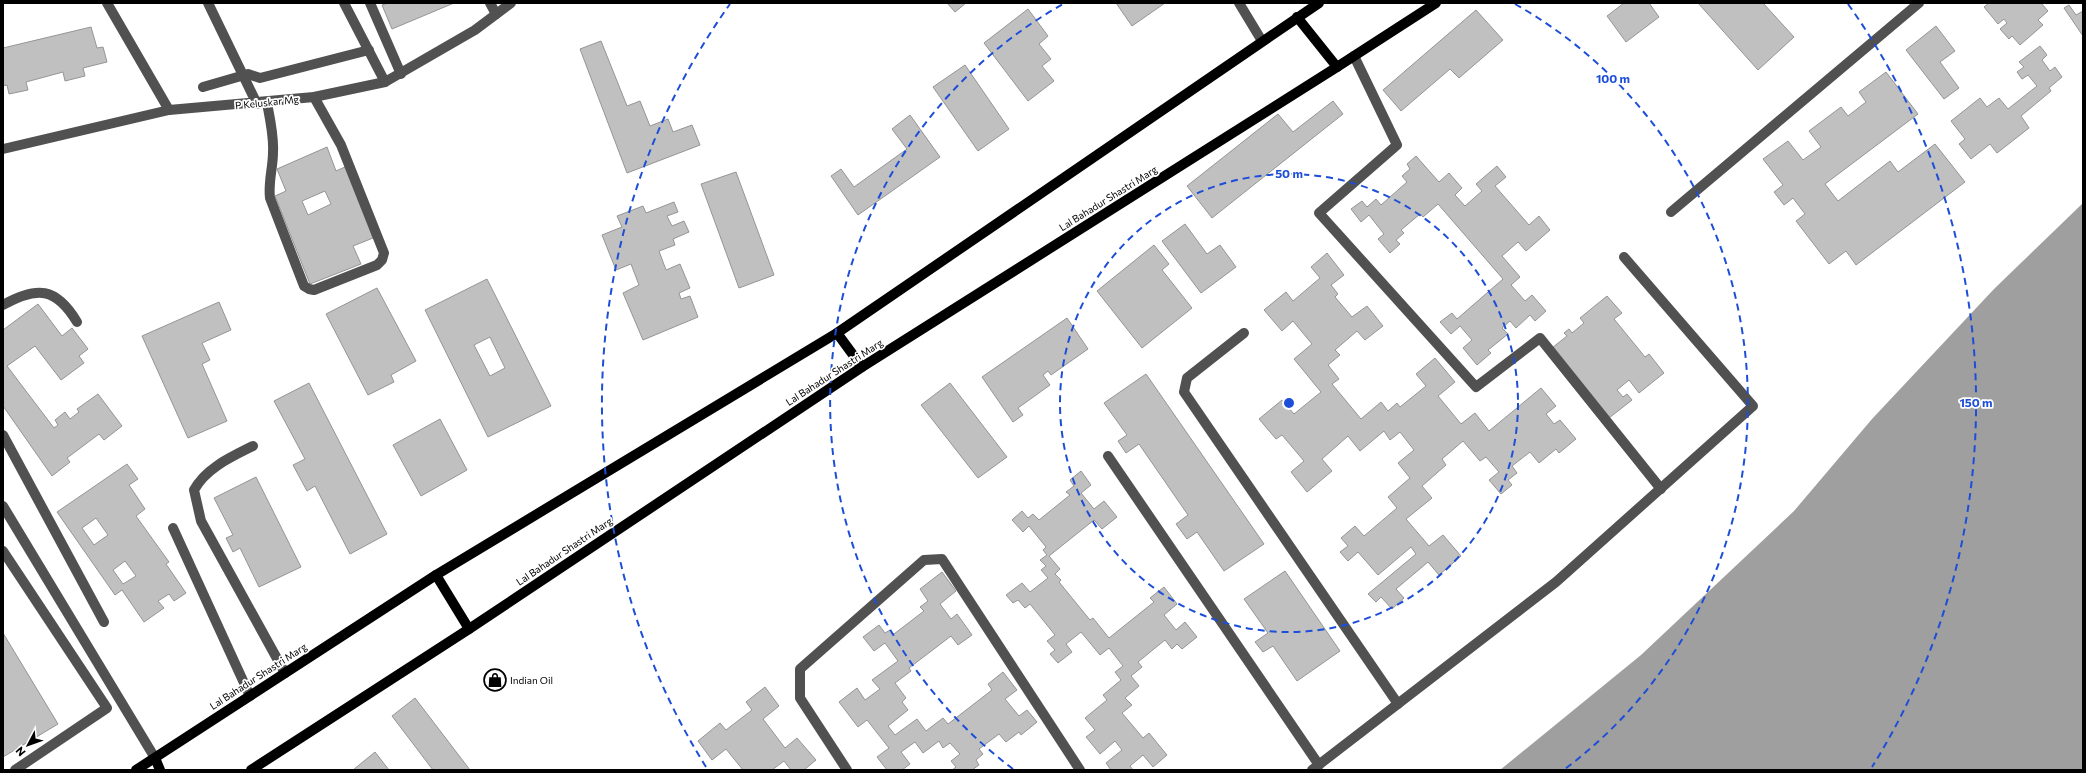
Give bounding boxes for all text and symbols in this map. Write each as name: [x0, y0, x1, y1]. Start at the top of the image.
text: 100 m: [1596, 71, 1630, 85]
street label: P Keluskar Mg: [235, 93, 300, 111]
street label: Lal Bahadur Shastri Marg: [1057, 163, 1160, 233]
text: 50 m: [1275, 166, 1303, 180]
street label: Lal Bahadur Shastri Marg: [783, 336, 885, 408]
text: 150 m: [1959, 395, 1993, 409]
centre of rings: [1282, 396, 1296, 410]
street label: Lal Bahadur Shastri Marg: [514, 514, 615, 588]
street label: Lal Bahadur Shastri Marg: [207, 640, 309, 712]
shop icon: Indian Oil: [482, 667, 508, 693]
place label: Indian Oil: [510, 674, 553, 686]
north arrow: [8, 725, 48, 765]
text: N: [12, 745, 28, 759]

